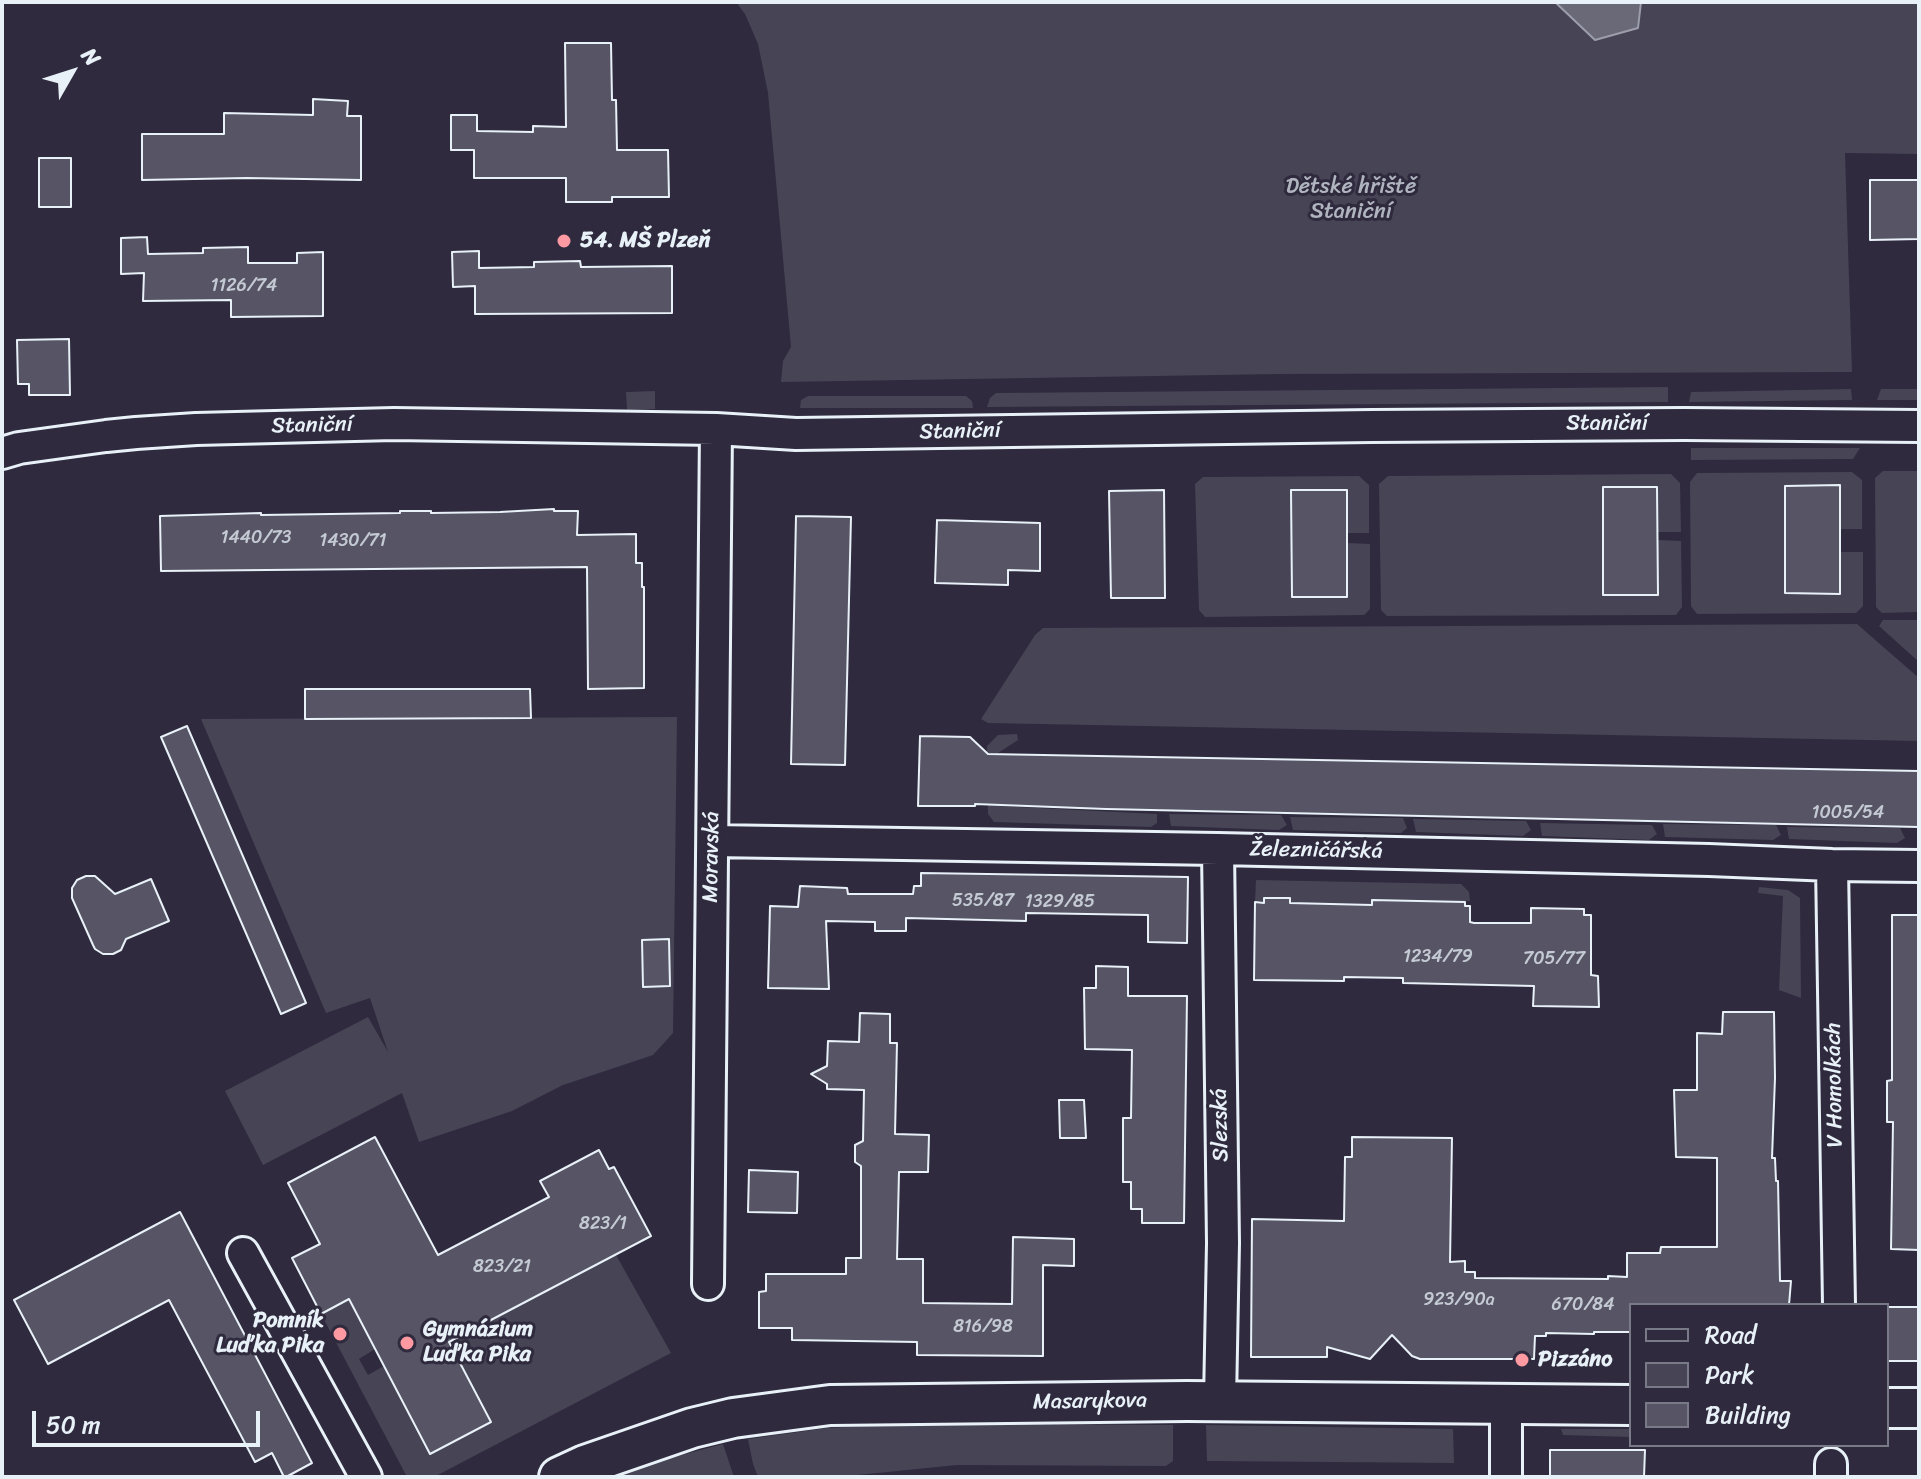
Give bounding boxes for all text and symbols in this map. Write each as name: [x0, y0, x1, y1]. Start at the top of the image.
north arrow: [32, 32, 112, 112]
text: N: [71, 38, 111, 75]
park label: Dětské hřiště Staniční: [1286, 174, 1416, 226]
place label: 54. MŠ Plzeň: [580, 228, 710, 254]
marker: 54. MŠ Plzeň: [555, 232, 573, 250]
house number: 1126/74: [211, 275, 277, 297]
street label: Staniční: [1566, 411, 1648, 437]
street label: Staniční: [271, 412, 353, 440]
street label: Staniční: [919, 418, 1001, 446]
house number: 1440/73: [221, 527, 291, 549]
house number: 1430/71: [319, 530, 387, 552]
house number: 1005/54: [1812, 802, 1884, 824]
street label: Moravská: [698, 811, 726, 903]
street label: Železničářská: [1249, 837, 1383, 865]
house number: 535/87: [952, 890, 1014, 912]
house number: 1329/85: [1025, 891, 1095, 913]
house number: 1234/79: [1403, 946, 1473, 968]
house number: 705/77: [1523, 948, 1585, 970]
street label: V Homolkách: [1821, 1022, 1849, 1148]
street label: Slezská: [1207, 1088, 1235, 1162]
house number: 823/1: [579, 1213, 627, 1235]
house number: 823/21: [473, 1256, 531, 1278]
house number: 923/90a: [1423, 1289, 1495, 1311]
house number: 670/84: [1552, 1294, 1614, 1316]
legend: [1629, 1303, 1889, 1447]
place label: Pomník Luďka Pika: [216, 1308, 324, 1360]
text: Road: [1705, 1314, 1756, 1356]
house number: 816/98: [953, 1316, 1013, 1338]
place label: Gymnázium Luďka Pika: [423, 1317, 533, 1368]
marker: Pomník Luďka Pika: [331, 1325, 349, 1343]
marker: Gymnázium Luďka Pika: [398, 1334, 416, 1352]
place label: Pizzáno: [1538, 1347, 1612, 1373]
marker: Pizzáno: [1513, 1351, 1531, 1369]
text: Park: [1705, 1354, 1754, 1396]
street label: Masarykova: [1033, 1388, 1147, 1416]
text: Building: [1705, 1394, 1791, 1436]
scale bar: [36, 1395, 264, 1445]
text: 50 m: [46, 1404, 101, 1446]

